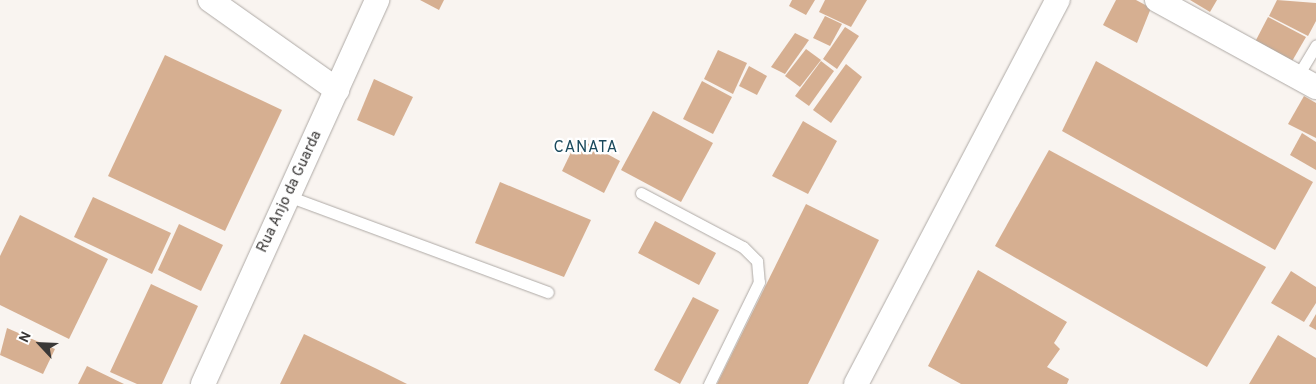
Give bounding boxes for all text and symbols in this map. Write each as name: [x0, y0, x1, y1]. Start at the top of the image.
street label: Rua Anjo da Guarda: [254, 128, 326, 256]
district label: CANATA: [553, 138, 619, 158]
north arrow: [15, 319, 65, 369]
text: N: [16, 329, 36, 346]

